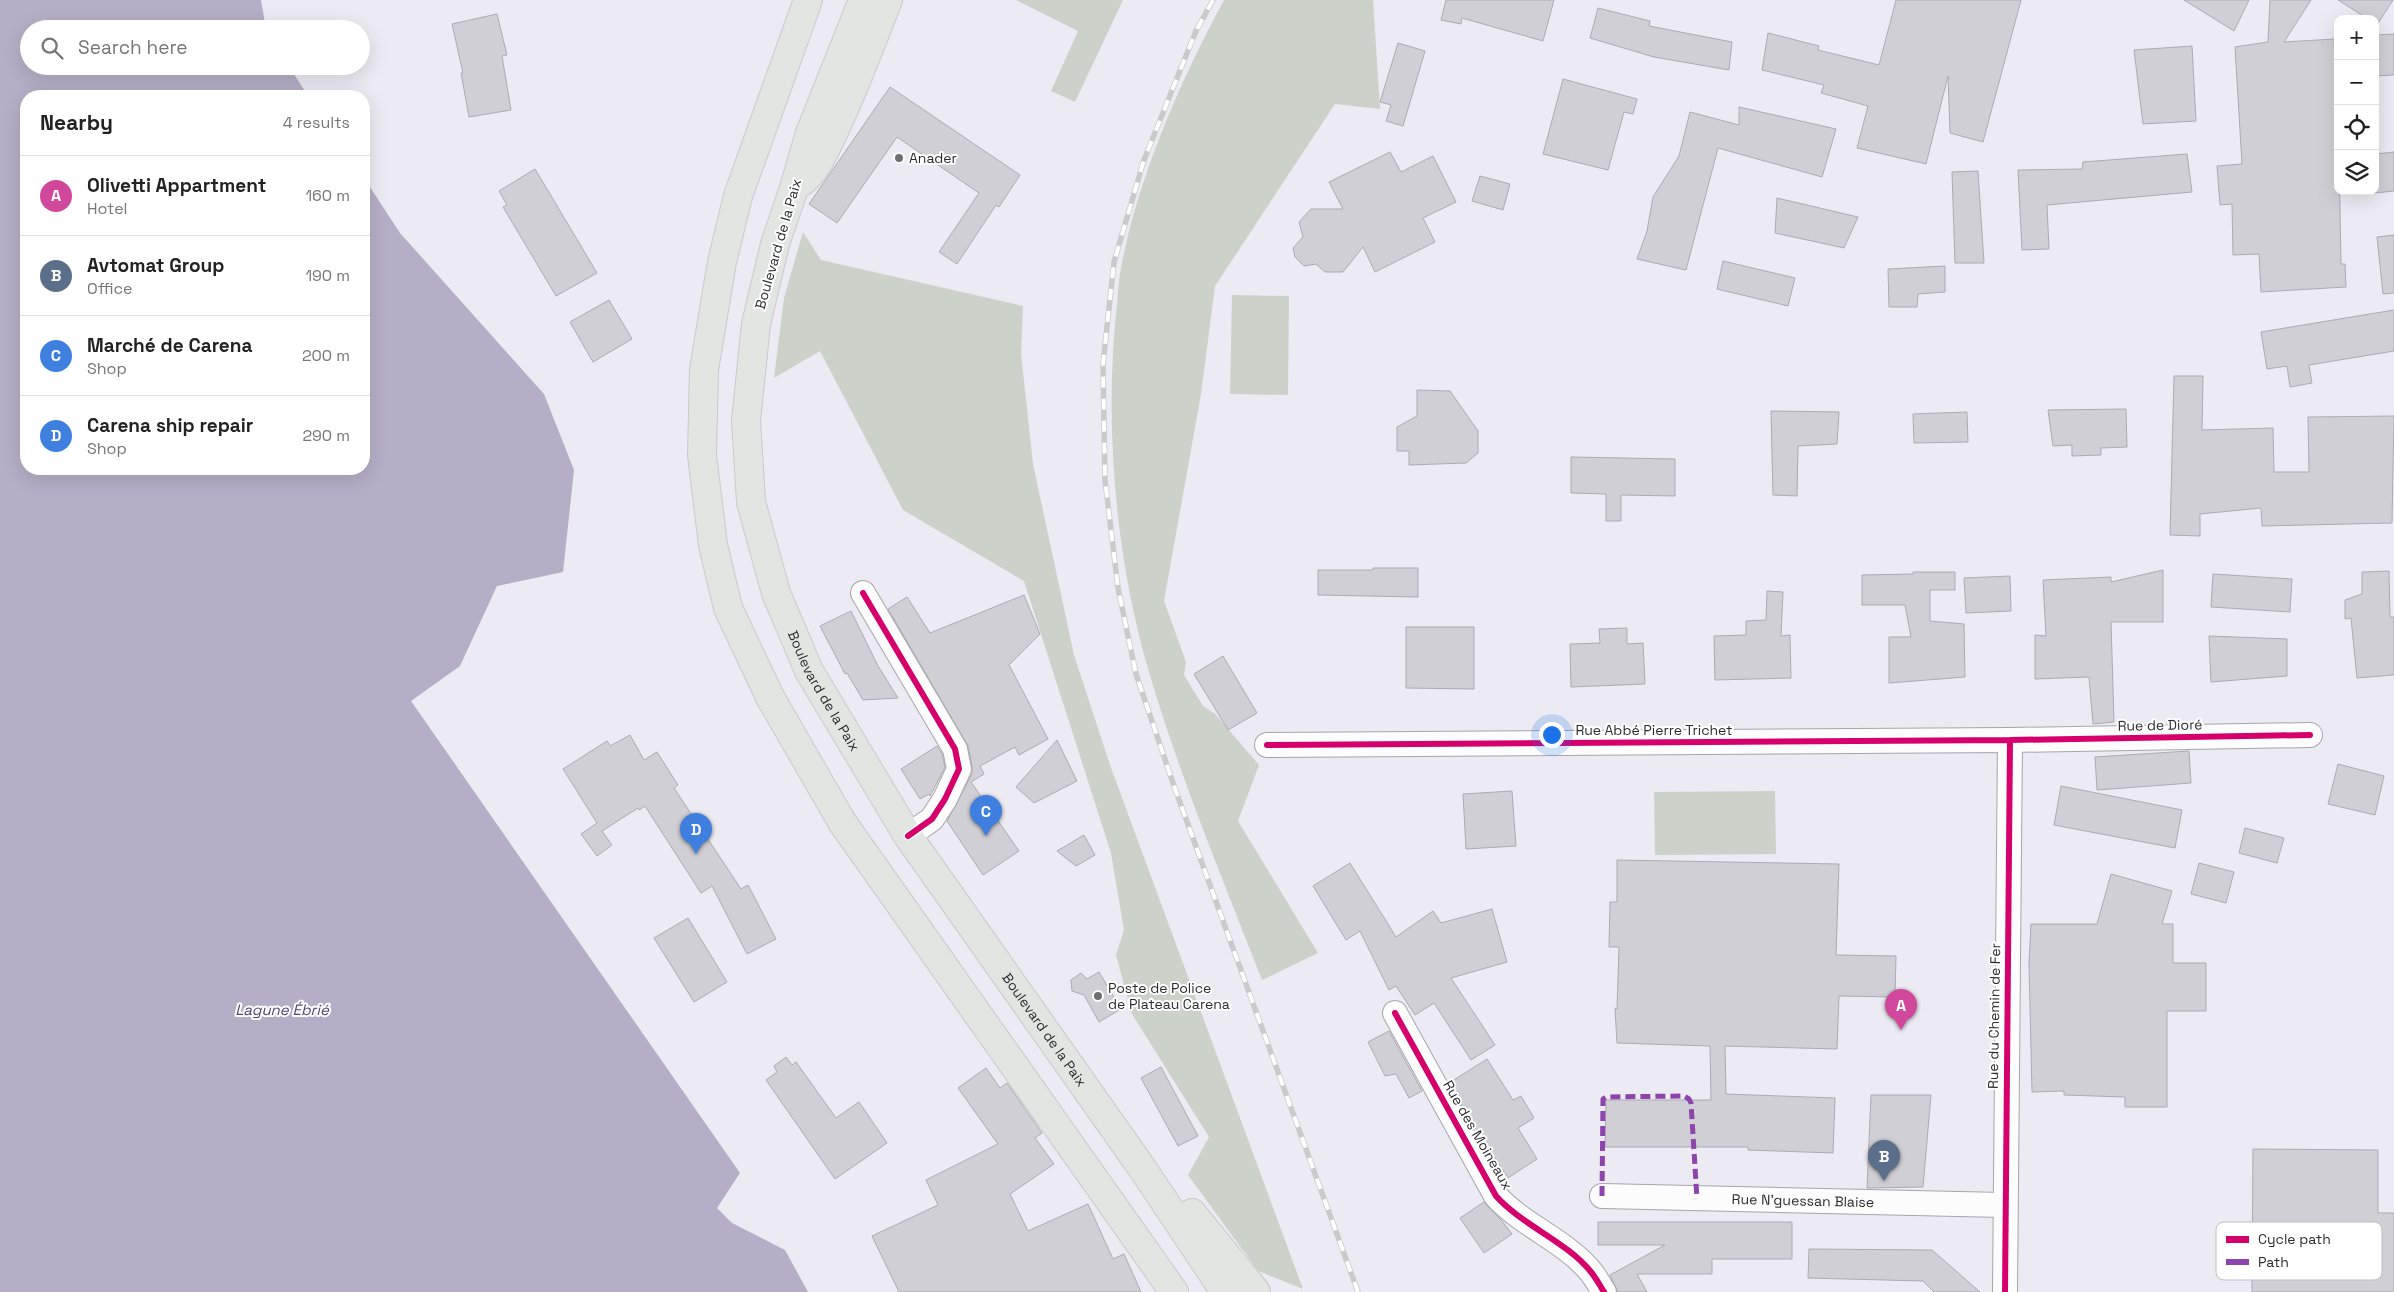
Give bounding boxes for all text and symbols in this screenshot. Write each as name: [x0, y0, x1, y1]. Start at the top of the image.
map controls: [2334, 15, 2379, 195]
button: +: [2334, 15, 2379, 60]
search box: [20, 20, 370, 75]
icon: search: [38, 34, 66, 62]
text: Search here: [78, 35, 188, 60]
button: −: [2334, 60, 2379, 105]
button: locate: [2334, 105, 2379, 150]
text: Nearby: [40, 109, 113, 136]
text: 4 results: [283, 112, 350, 133]
place label: Anader: [909, 149, 957, 167]
button: layers: [2334, 150, 2379, 195]
marker: Anader: [893, 152, 905, 164]
text: Olivetti Appartment: [87, 173, 266, 198]
street label: Boulevard de la Paix: [751, 177, 805, 311]
text: A: [51, 185, 61, 206]
text: 160 m: [305, 185, 350, 206]
text: Hotel: [87, 198, 128, 219]
text: Avtomat Group: [87, 253, 224, 278]
text: B: [51, 265, 61, 286]
text: 190 m: [305, 265, 350, 286]
text: Office: [87, 278, 133, 299]
text: Marché de Carena: [87, 333, 253, 358]
text: C: [51, 345, 61, 366]
text: 200 m: [302, 345, 350, 366]
text: Shop: [87, 358, 127, 379]
text: Carena ship repair: [87, 413, 253, 438]
text: D: [51, 425, 61, 446]
text: 290 m: [302, 425, 350, 446]
text: Shop: [87, 438, 127, 459]
street label: Boulevard de la Paix: [784, 628, 864, 755]
street label: Rue de Dioré: [2117, 715, 2203, 735]
street label: Rue Abbé Pierre Trichet: [1575, 721, 1733, 739]
your location: [1539, 722, 1565, 748]
pin: C: [970, 795, 1002, 836]
pin: D: [680, 813, 712, 854]
street label: Rue du Chemin de Fer: [1984, 943, 2004, 1089]
street label: Boulevard de la Paix: [998, 969, 1091, 1090]
place label: Poste de Police de Plateau Carena: [1108, 979, 1230, 1013]
pin: A: [1885, 989, 1917, 1030]
marker: Poste de Police de Plateau Carena: [1092, 990, 1104, 1002]
water label: Lagune Ébrié: [235, 1000, 330, 1019]
street label: Rue des Moineaux: [1439, 1077, 1517, 1193]
pin: B: [1868, 1140, 1900, 1181]
street label: Rue N'guessan Blaise: [1732, 1190, 1874, 1211]
legend: [2216, 1222, 2382, 1280]
text: Cycle path: [2258, 1230, 2331, 1248]
text: Path: [2258, 1253, 2289, 1271]

